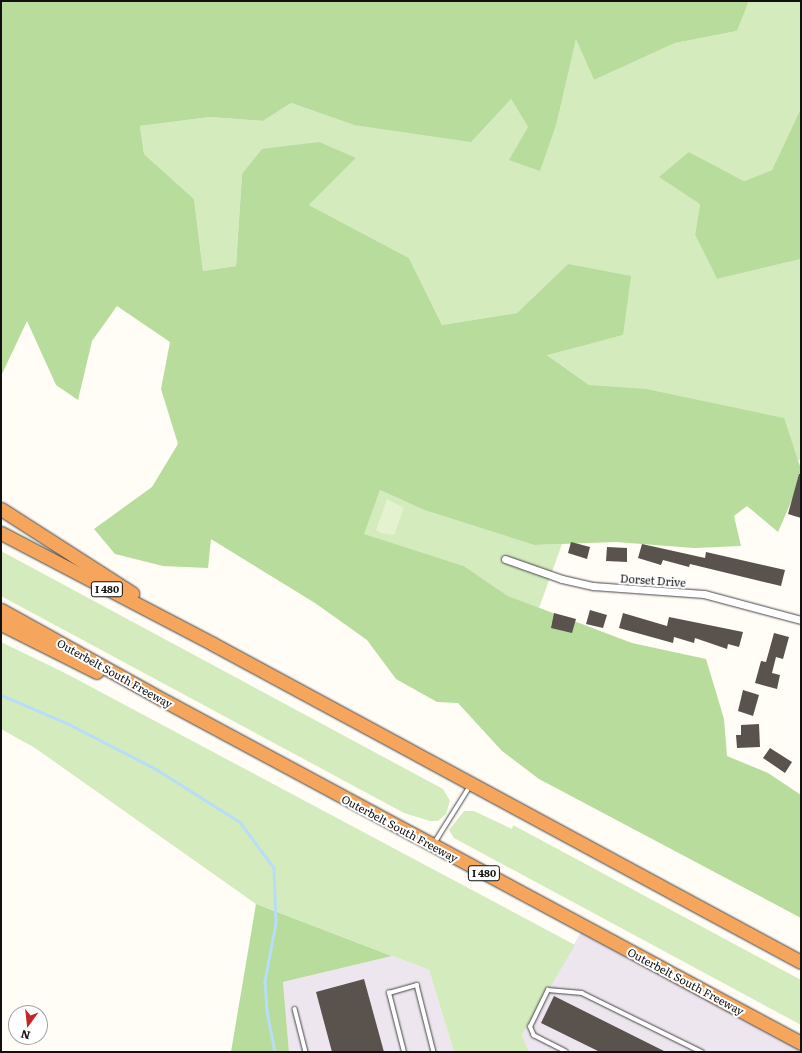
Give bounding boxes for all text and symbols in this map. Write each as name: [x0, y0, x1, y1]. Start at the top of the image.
street label: Dorset Drive: [620, 571, 686, 589]
road number: I 480: [90, 581, 124, 597]
street label: Outerbelt South Freeway: [55, 636, 175, 710]
street label: Outerbelt South Freeway: [340, 792, 460, 864]
road number: I 480: [467, 865, 501, 881]
street label: Outerbelt South Freeway: [626, 945, 746, 1017]
north arrow: [8, 1005, 48, 1045]
text: N: [19, 1027, 32, 1045]

